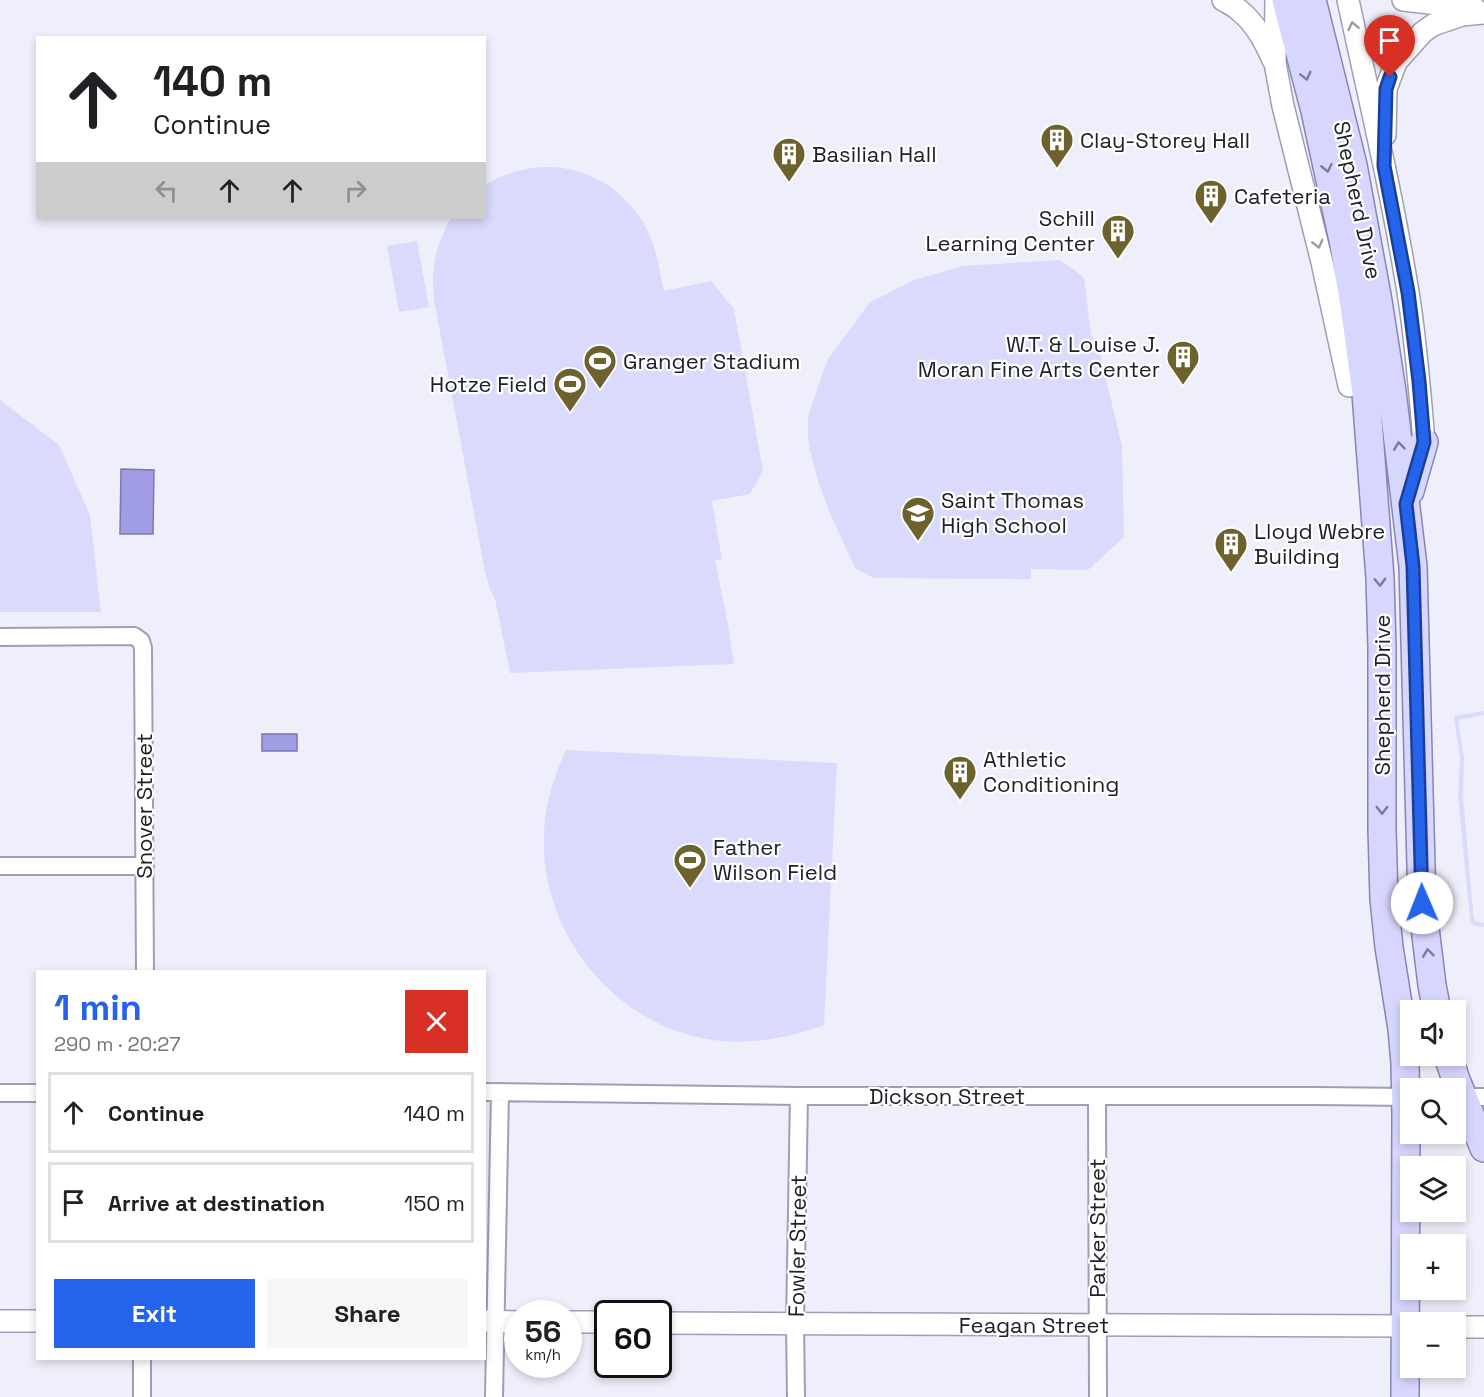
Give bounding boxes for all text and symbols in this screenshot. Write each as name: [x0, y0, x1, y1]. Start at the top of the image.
pin: [1364, 15, 1415, 77]
one-way arrow: [1347, 22, 1360, 32]
icon: arrive: [1373, 24, 1406, 57]
text: 140 m: [153, 55, 272, 108]
icon: ahead: [54, 60, 132, 138]
one-way arrow: [1298, 71, 1311, 81]
text: Continue: [153, 107, 271, 142]
street label: Shepherd Drive: [1328, 118, 1388, 282]
building icon: Clay-Storey Hall: [1039, 122, 1075, 169]
place label: Clay-Storey Hall: [1080, 126, 1250, 154]
building icon: Basilian Hall: [771, 136, 807, 183]
place label: Basilian Hall: [812, 140, 937, 168]
one-way arrow: [1320, 163, 1333, 173]
icon: left: [150, 174, 183, 207]
icon: ahead: [213, 174, 246, 207]
icon: ahead: [276, 174, 309, 207]
icon: right: [339, 174, 372, 207]
building icon: Cafeteria: [1193, 178, 1229, 225]
place label: Cafeteria: [1234, 182, 1331, 210]
place label: Schill Learning Center: [926, 204, 1095, 257]
building icon: Schill Learning Center: [1100, 213, 1136, 260]
one-way arrow: [1310, 239, 1323, 249]
place label: W.T. & Louise J. Moran Fine Arts Center: [918, 330, 1160, 383]
building icon: W.T. & Louise J. Moran Fine Arts Center: [1165, 339, 1201, 386]
sports icon: Granger Stadium: [582, 343, 618, 390]
place label: Granger Stadium: [623, 347, 801, 375]
sports icon: Hotze Field: [552, 366, 588, 413]
place label: Hotze Field: [430, 370, 547, 398]
one-way arrow: [1393, 441, 1406, 450]
place label: Saint Thomas High School: [941, 486, 1084, 539]
school or university icon: Saint Thomas High School: [900, 495, 936, 542]
place label: Lloyd Webre Building: [1254, 517, 1385, 570]
building icon: Lloyd Webre Building: [1213, 526, 1249, 573]
one-way arrow: [1374, 577, 1387, 586]
street label: Shepherd Drive: [1368, 614, 1396, 776]
street label: Snover Street: [130, 733, 158, 879]
place label: Athletic Conditioning: [983, 745, 1119, 798]
building icon: Athletic Conditioning: [942, 754, 978, 801]
one-way arrow: [1376, 806, 1388, 815]
place label: Father Wilson Field: [713, 833, 837, 886]
sports icon: Father Wilson Field: [672, 842, 708, 889]
position arrow: [1390, 871, 1454, 935]
one-way arrow: [1422, 949, 1434, 958]
text: 1 min: [54, 985, 142, 1031]
button: close: [405, 990, 468, 1053]
map controls: [1400, 1000, 1466, 1378]
button: sound: [1400, 1000, 1466, 1066]
text: 290 m · 20:27: [54, 1031, 181, 1057]
button: search: [1400, 1078, 1466, 1144]
street label: Dickson Street: [869, 1082, 1025, 1110]
icon: ahead: [57, 1096, 90, 1129]
text: Continue: [108, 1099, 204, 1127]
text: 140 m: [403, 1099, 465, 1127]
button: layers: [1400, 1156, 1466, 1222]
street label: Parker Street: [1083, 1158, 1111, 1298]
street label: Fowler Street: [782, 1175, 812, 1317]
icon: arrive: [57, 1186, 90, 1219]
text: Arrive at destination: [108, 1189, 325, 1217]
text: 150 m: [404, 1189, 465, 1217]
button: +: [1400, 1234, 1466, 1300]
button: Exit: [54, 1279, 255, 1348]
button: Share: [267, 1279, 468, 1348]
speed limit sign: 60: [594, 1300, 672, 1378]
street label: Feagan Street: [959, 1311, 1109, 1339]
text: 56: [525, 1312, 561, 1351]
button: −: [1400, 1312, 1466, 1378]
text: km/h: [525, 1345, 561, 1364]

